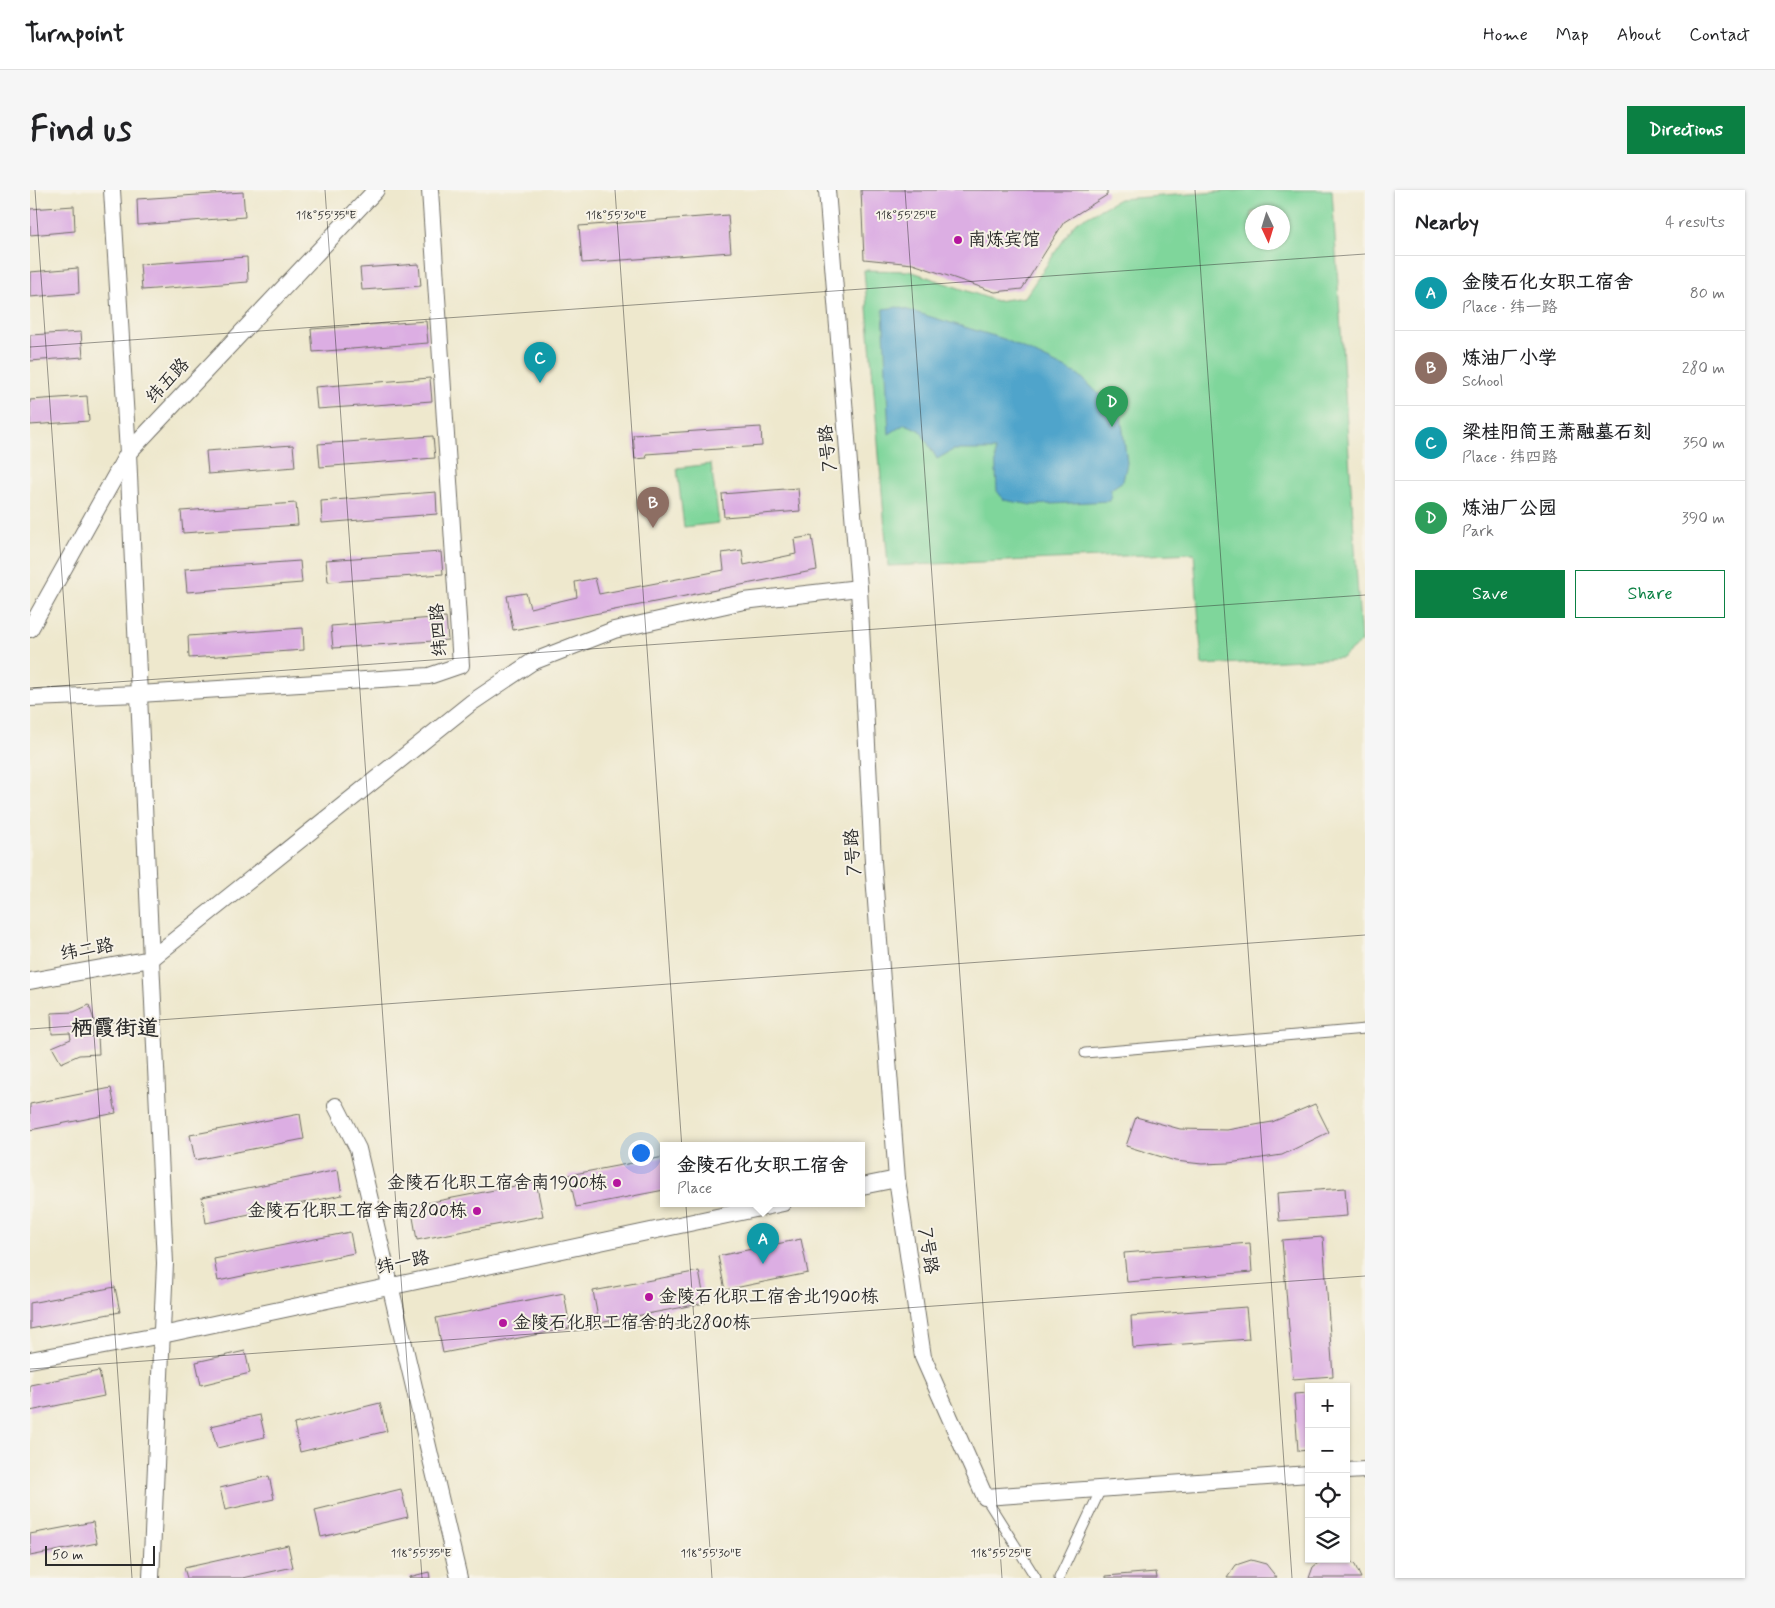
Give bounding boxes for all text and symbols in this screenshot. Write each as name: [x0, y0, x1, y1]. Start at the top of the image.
text: Turnpoint: [25, 19, 125, 50]
text: Home: [1483, 23, 1528, 47]
text: Map: [1556, 23, 1589, 47]
text: About: [1617, 23, 1661, 47]
text: Contact: [1689, 23, 1750, 47]
button: Directions: [1627, 106, 1745, 154]
text: Find us: [30, 107, 132, 153]
north arrow: [1245, 205, 1290, 250]
text: 118°55'35"E: [296, 208, 356, 224]
text: 118°55'30"E: [586, 208, 646, 224]
text: 118°55'25"E: [876, 208, 936, 224]
text: Nearby: [1415, 209, 1479, 237]
text: 4 results: [1665, 212, 1725, 233]
place label: 南炼宾馆: [968, 228, 1040, 252]
marker: 南炼宾馆: [952, 234, 964, 246]
text: 金陵石化女职工宿舍: [1462, 270, 1633, 295]
text: A: [1426, 283, 1436, 304]
text: 80 m: [1690, 283, 1725, 304]
text: Place · 纬一路: [1462, 297, 1558, 318]
pin: C: [524, 342, 556, 383]
text: 炼油厂小学: [1462, 346, 1557, 371]
street label: 纬五路: [141, 353, 195, 409]
text: B: [1426, 358, 1436, 379]
text: 280 m: [1682, 358, 1725, 379]
text: School: [1462, 371, 1503, 392]
pin: D: [1096, 386, 1128, 427]
text: 梁桂阳简王萧融墓石刻: [1462, 420, 1652, 445]
street label: 7号路: [814, 424, 842, 472]
text: C: [1425, 433, 1437, 454]
text: 350 m: [1683, 433, 1725, 454]
text: Place · 纬四路: [1462, 447, 1558, 468]
pin: B: [637, 487, 669, 528]
text: 炼油厂公园: [1462, 496, 1557, 521]
text: D: [1425, 508, 1437, 529]
text: 390 m: [1682, 508, 1725, 529]
text: Park: [1462, 521, 1494, 542]
button: Save: [1415, 570, 1565, 618]
button: Share: [1575, 570, 1725, 618]
street label: 纬四路: [425, 602, 453, 658]
street label: 7号路: [840, 828, 866, 876]
street label: 纬二路: [58, 933, 116, 967]
district label: 栖霞街道: [71, 1015, 159, 1043]
your location: [628, 1140, 654, 1166]
popup: [660, 1142, 865, 1207]
text: 金陵石化女职工宿舍: [677, 1153, 848, 1178]
place label: 金陵石化职工宿舍南1900栋: [387, 1171, 607, 1195]
marker: 金陵石化职工宿舍南1900栋: [611, 1177, 623, 1189]
text: Place: [677, 1178, 712, 1199]
place label: 金陵石化职工宿舍南2800栋: [247, 1199, 467, 1223]
marker: 金陵石化职工宿舍南2800栋: [471, 1205, 483, 1217]
pin: A: [747, 1223, 779, 1264]
street label: 7号路: [913, 1226, 943, 1276]
street label: 纬一路: [374, 1246, 432, 1280]
place label: 金陵石化职工宿舍北1900栋: [659, 1285, 879, 1309]
marker: 金陵石化职工宿舍北1900栋: [643, 1291, 655, 1303]
place label: 金陵石化职工宿舍的北2800栋: [513, 1311, 751, 1335]
marker: 金陵石化职工宿舍的北2800栋: [497, 1317, 509, 1329]
map controls: [1305, 1383, 1350, 1563]
button: +: [1305, 1383, 1350, 1428]
button: −: [1305, 1428, 1350, 1473]
button: locate: [1305, 1473, 1350, 1518]
button: layers: [1305, 1518, 1350, 1563]
scale bar: [45, 1543, 155, 1566]
text: 50 m: [52, 1546, 83, 1564]
text: 118°55'35"E: [391, 1546, 451, 1562]
text: 118°55'30"E: [681, 1546, 741, 1562]
text: 118°55'25"E: [971, 1546, 1031, 1562]

